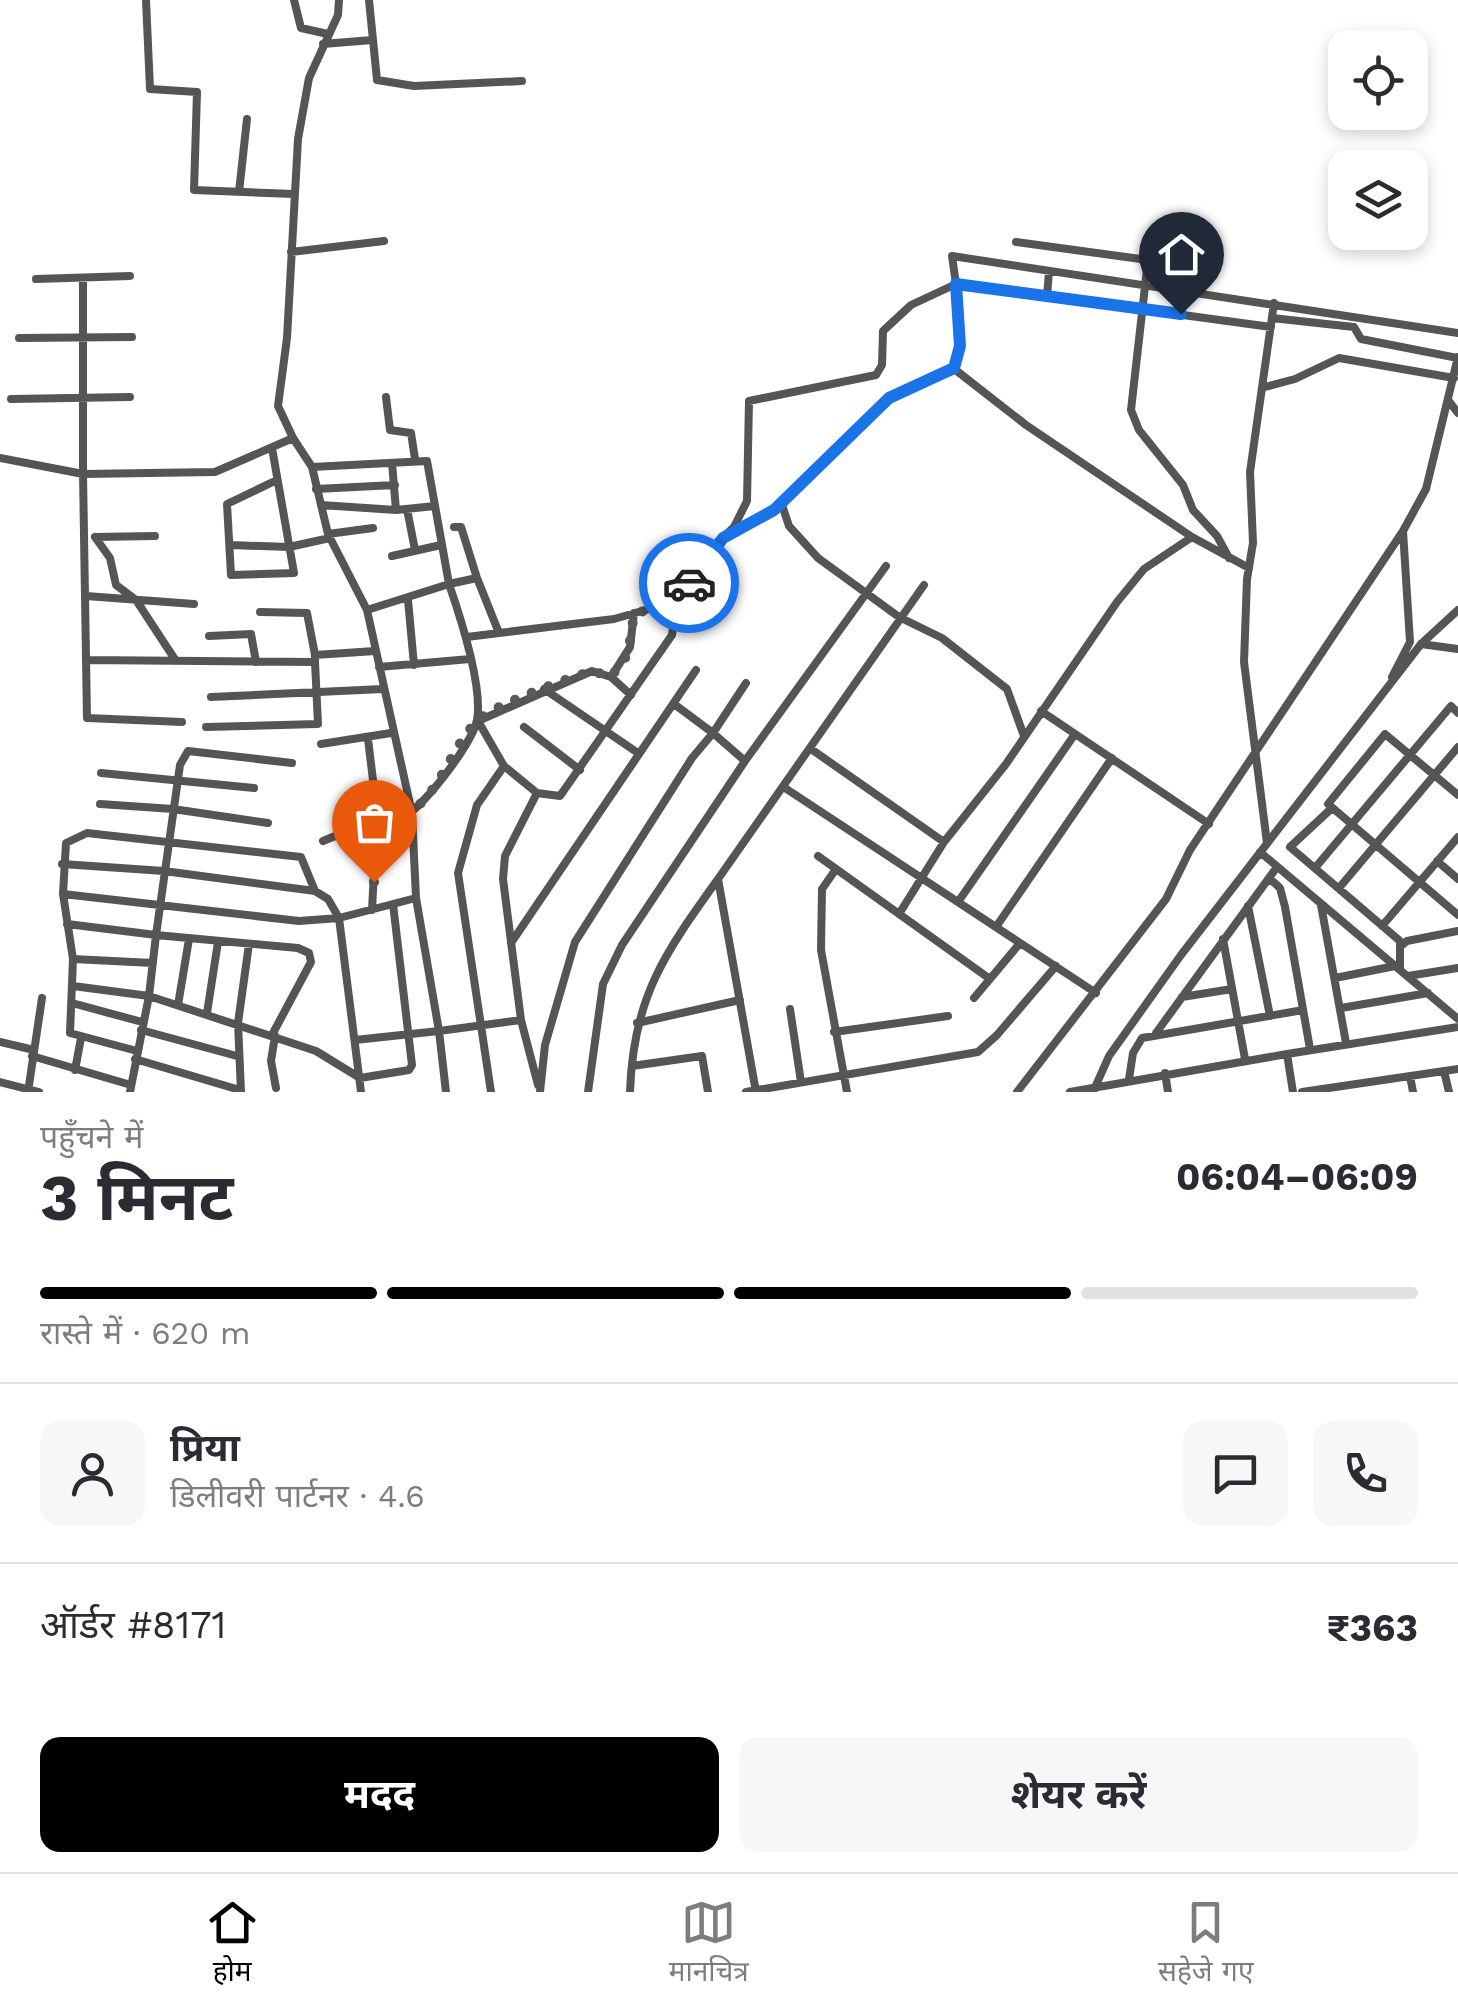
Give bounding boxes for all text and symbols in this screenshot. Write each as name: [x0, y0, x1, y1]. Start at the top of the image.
map controls: [1328, 30, 1428, 250]
button: locate: [1328, 30, 1428, 130]
button: layers: [1328, 150, 1428, 250]
pin: [1139, 212, 1224, 315]
icon: home: [1154, 227, 1209, 282]
courier: [639, 533, 739, 633]
icon: car: [662, 556, 717, 611]
pin: [332, 780, 417, 883]
icon: bag: [347, 795, 402, 850]
text: पहुँचने में: [40, 1118, 143, 1156]
text: 06:04–06:09: [1176, 1155, 1418, 1199]
text: 3 मिनट: [40, 1160, 234, 1236]
text: रास्ते में · 620 m: [40, 1314, 251, 1352]
button: person: [40, 1421, 145, 1526]
button: chat: [1183, 1421, 1288, 1526]
button: phone: [1313, 1421, 1418, 1526]
text: प्रिया: [170, 1426, 240, 1470]
text: डिलीवरी पार्टनर · 4.6: [170, 1477, 425, 1515]
text: ऑर्डर #8171: [40, 1603, 226, 1647]
text: ₹363: [1327, 1606, 1418, 1650]
button: मदद: [40, 1737, 719, 1852]
button: शेयर करें: [739, 1737, 1418, 1852]
tab: होम: [205, 1895, 260, 1992]
tab: मानचित्र: [669, 1895, 749, 1992]
tab: सहेजे गए: [1158, 1895, 1253, 1992]

